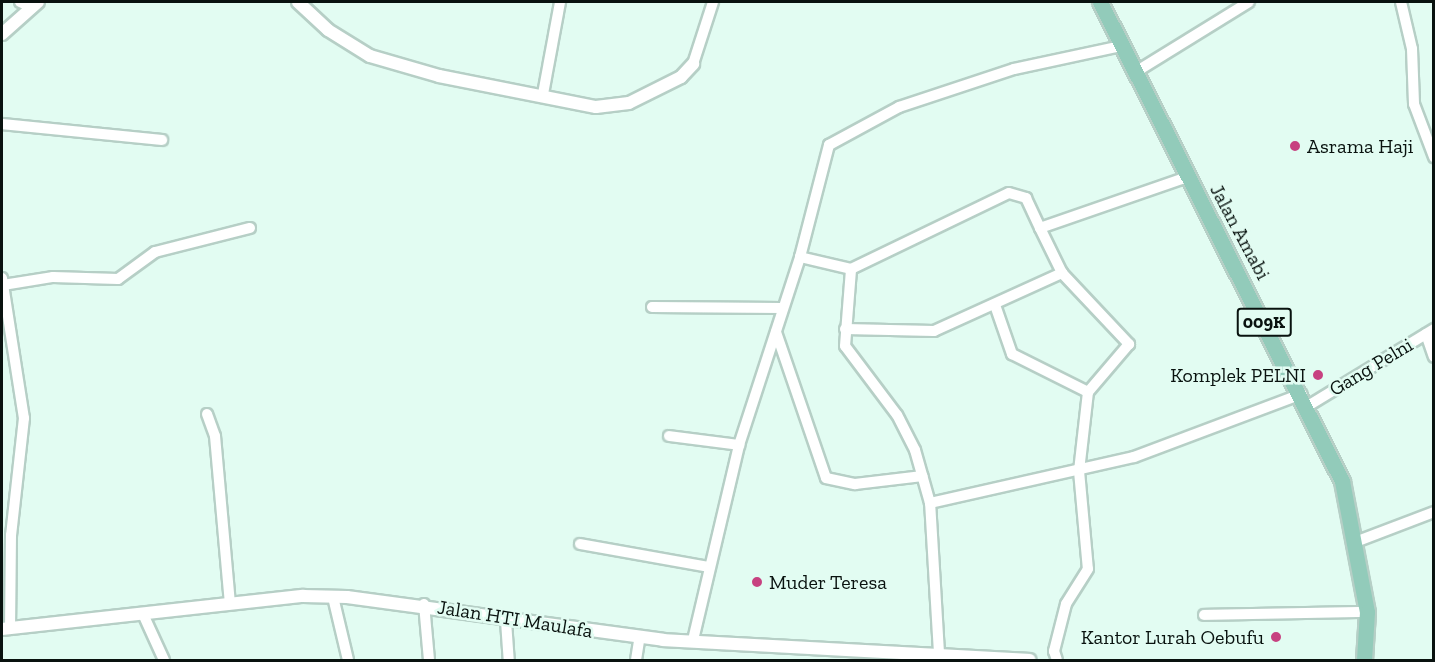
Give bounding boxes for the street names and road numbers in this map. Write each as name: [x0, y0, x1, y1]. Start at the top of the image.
street label: Jalan Amabi: [1205, 180, 1275, 284]
road number: 009K: [1236, 307, 1292, 337]
street label: Gang Pelni: [1325, 333, 1417, 401]
street label: Jalan HTI Maulafa: [436, 595, 594, 643]

